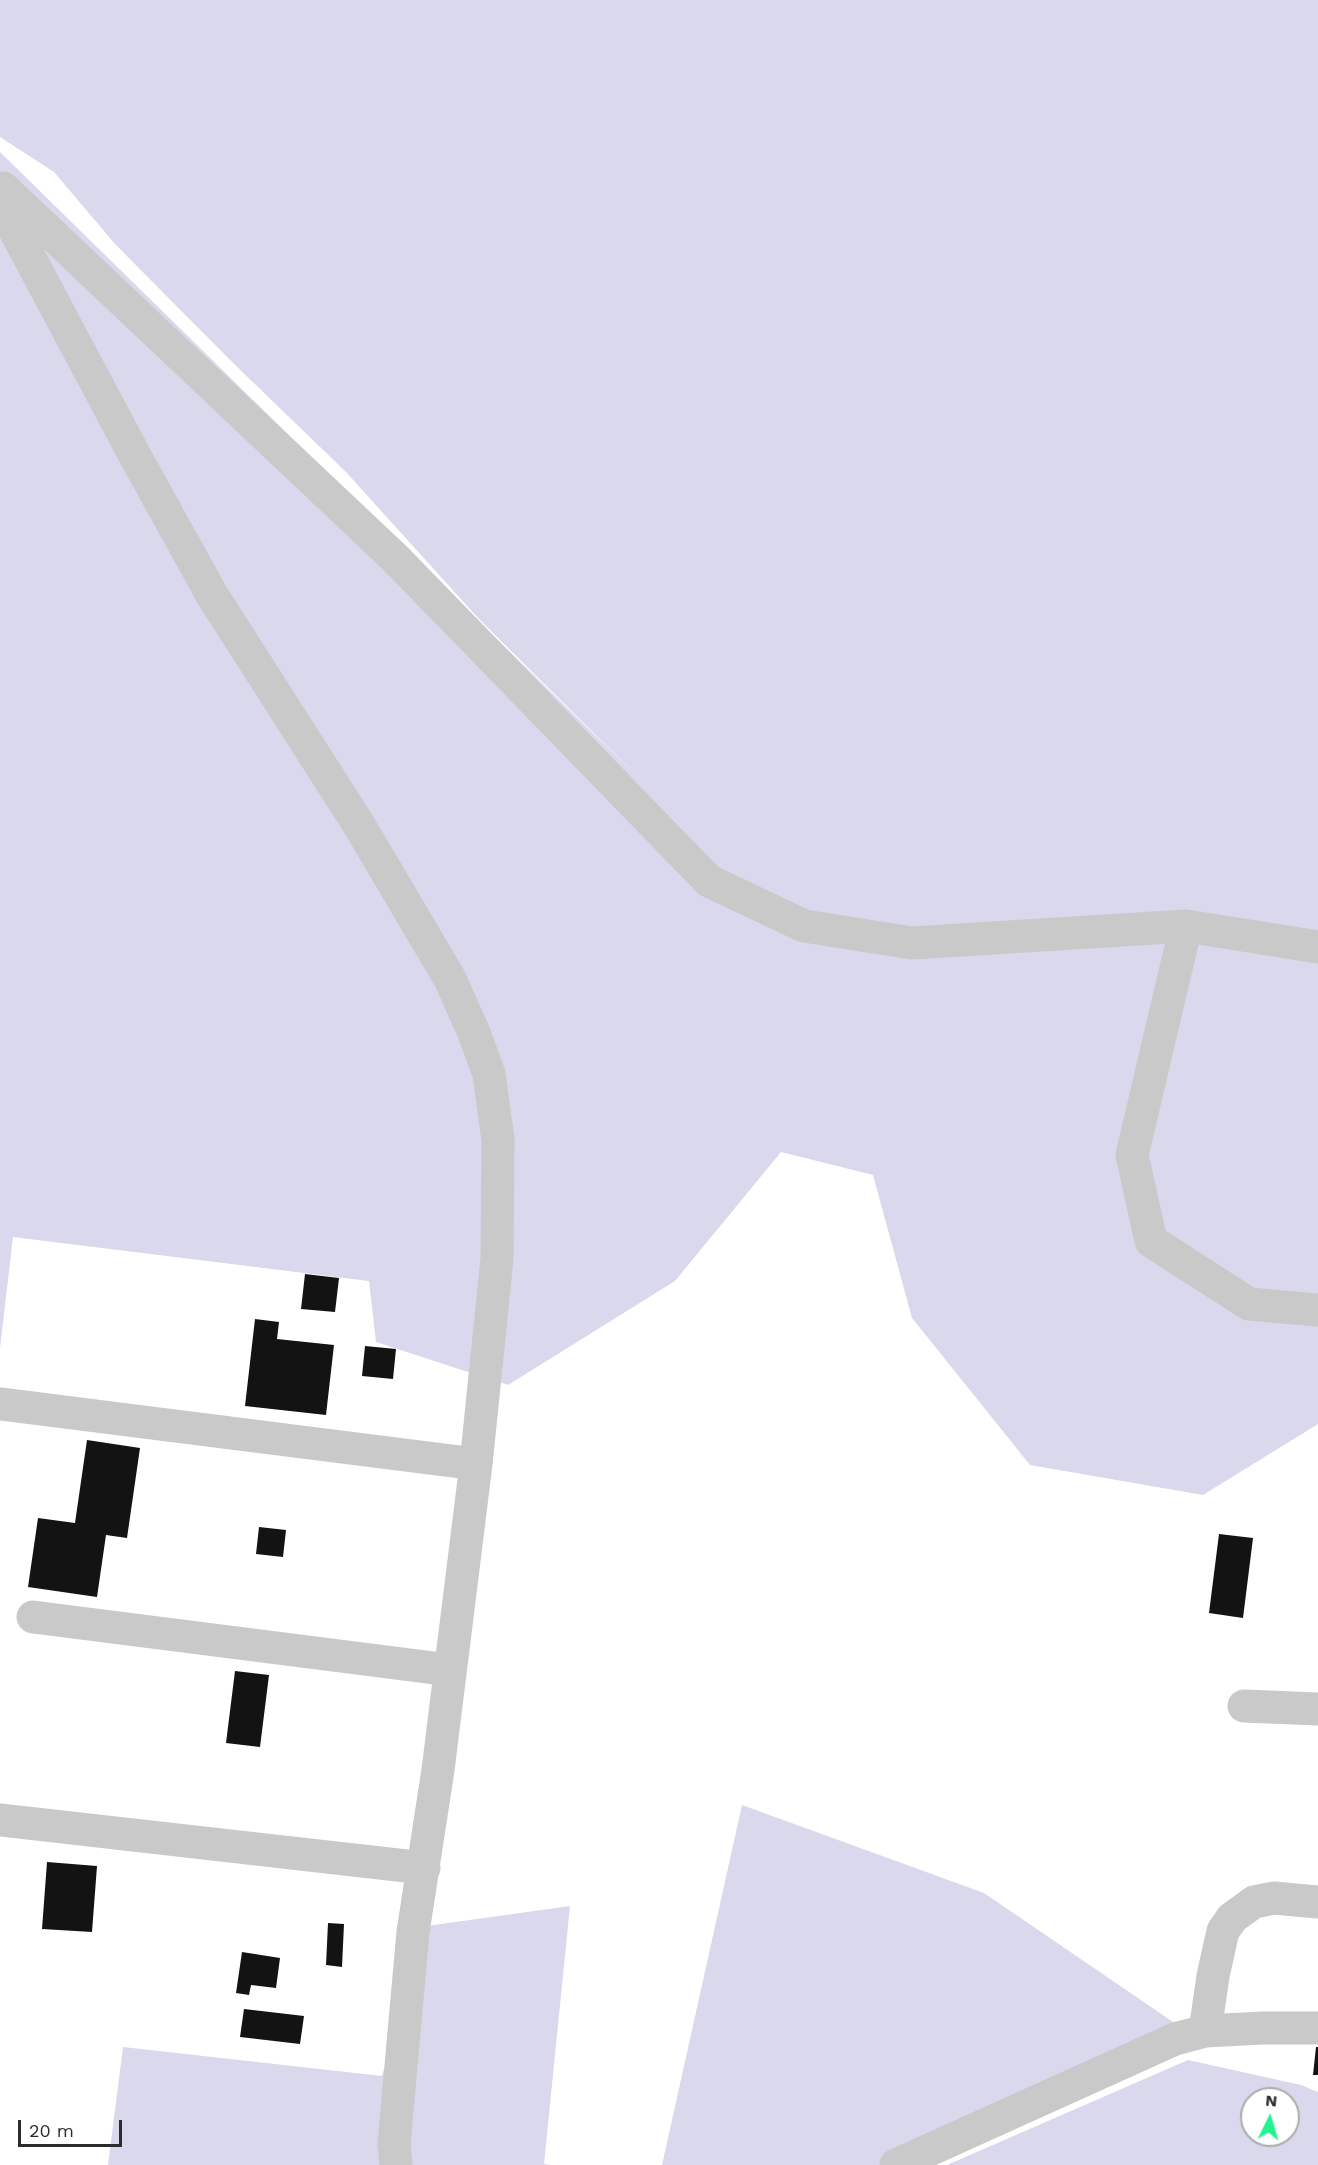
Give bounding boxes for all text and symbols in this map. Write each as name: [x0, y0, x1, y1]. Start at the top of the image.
north arrow: [1240, 2087, 1300, 2147]
text: N: [1265, 2091, 1278, 2111]
scale bar: [21, 2108, 124, 2146]
text: 20 m: [29, 2120, 74, 2141]

